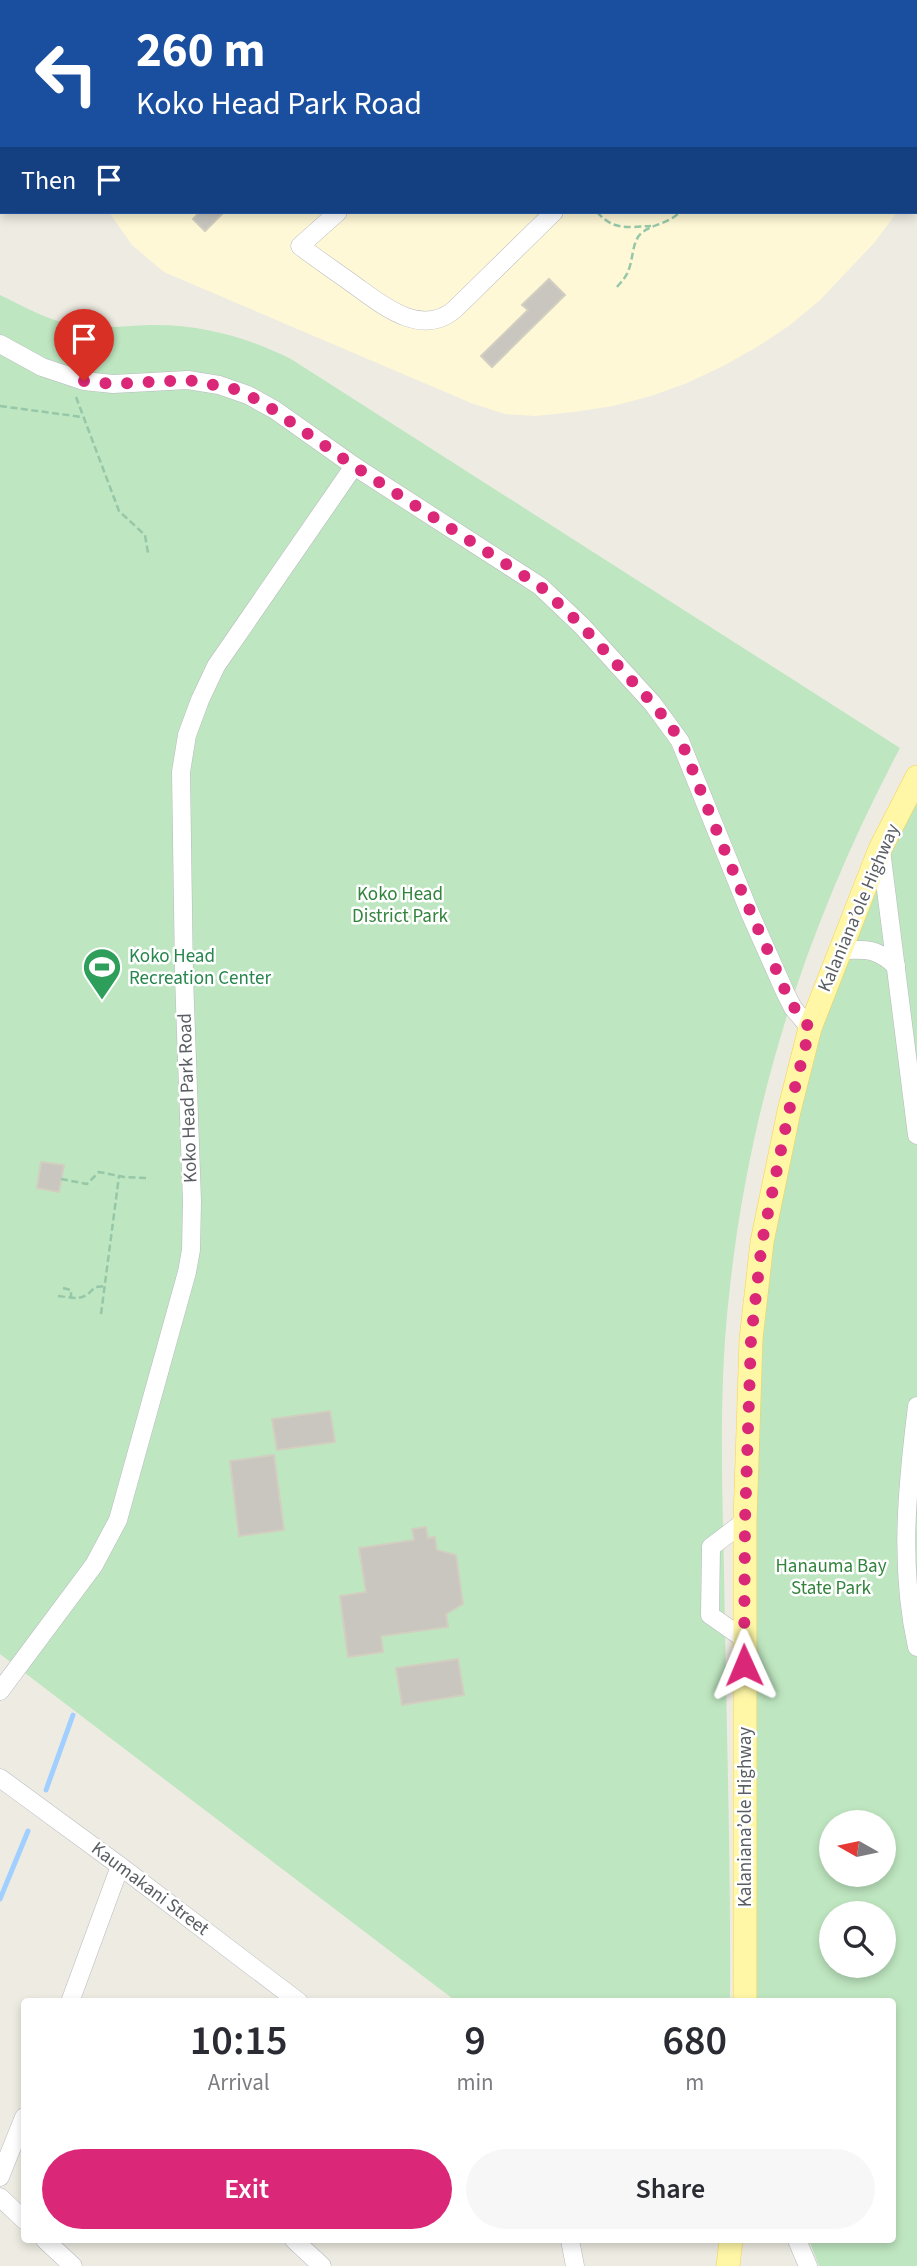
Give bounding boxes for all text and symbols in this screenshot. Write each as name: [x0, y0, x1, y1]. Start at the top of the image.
text: 260 m: [136, 16, 265, 86]
icon: left: [21, 28, 112, 119]
text: Koko Head Park Road: [136, 81, 422, 127]
icon: arrive: [90, 161, 128, 199]
text: Then: [21, 162, 76, 199]
pin: [54, 309, 114, 381]
icon: arrive: [65, 320, 103, 358]
street label: Kalaniana’ole Highway: [811, 820, 907, 996]
park label: Koko Head District Park: [352, 881, 449, 930]
place label: Koko Head Recreation Center: [129, 943, 271, 992]
sports icon: Koko Head Recreation Center: [81, 946, 123, 1001]
street label: Koko Head Park Road: [172, 1013, 204, 1183]
park label: Hanauma Bay State Park: [775, 1553, 887, 1602]
position arrow: [707, 1628, 781, 1702]
street label: Kalaniana’ole Highway: [732, 1727, 759, 1907]
north arrow: [819, 1810, 896, 1886]
map controls: [819, 1810, 896, 1978]
street label: Kaumakani Street: [85, 1836, 215, 1943]
button: search: [819, 1901, 896, 1978]
text: 10:15: [190, 2011, 288, 2071]
text: 9: [464, 2011, 486, 2071]
text: 680: [663, 2011, 727, 2071]
text: Arrival: [208, 2066, 270, 2099]
text: min: [456, 2066, 494, 2099]
text: m: [685, 2066, 704, 2099]
button: Exit: [42, 2149, 452, 2229]
button: Share: [466, 2149, 875, 2229]

